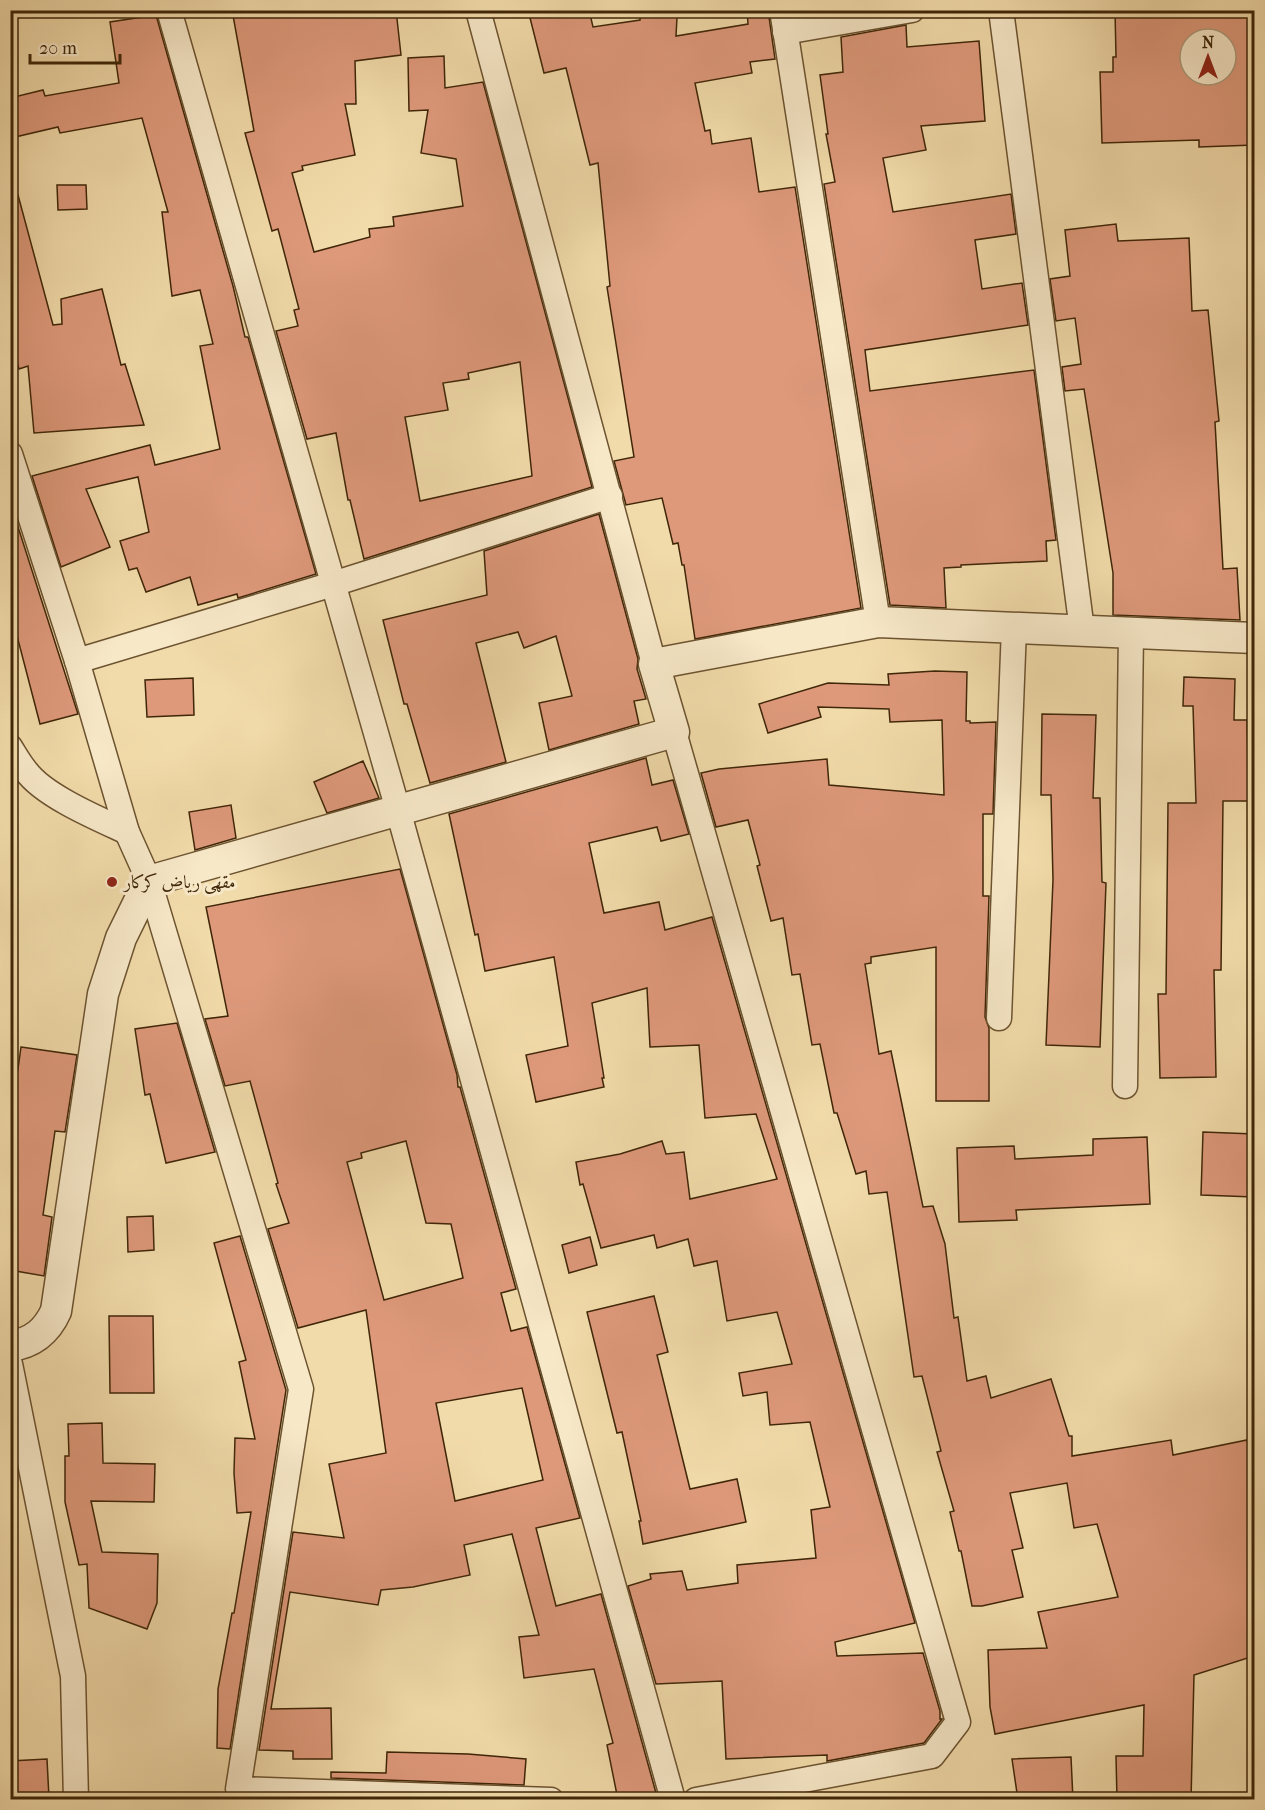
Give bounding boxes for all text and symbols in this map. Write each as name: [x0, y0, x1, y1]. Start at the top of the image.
scale bar: [30, 27, 120, 65]
north arrow: [1178, 27, 1238, 87]
text: N: [1202, 33, 1215, 52]
text: 20 m: [39, 38, 77, 59]
place label: مقهى رياض كركار: [122, 872, 235, 894]
marker: مقهى رياض كركار: [105, 875, 119, 889]

